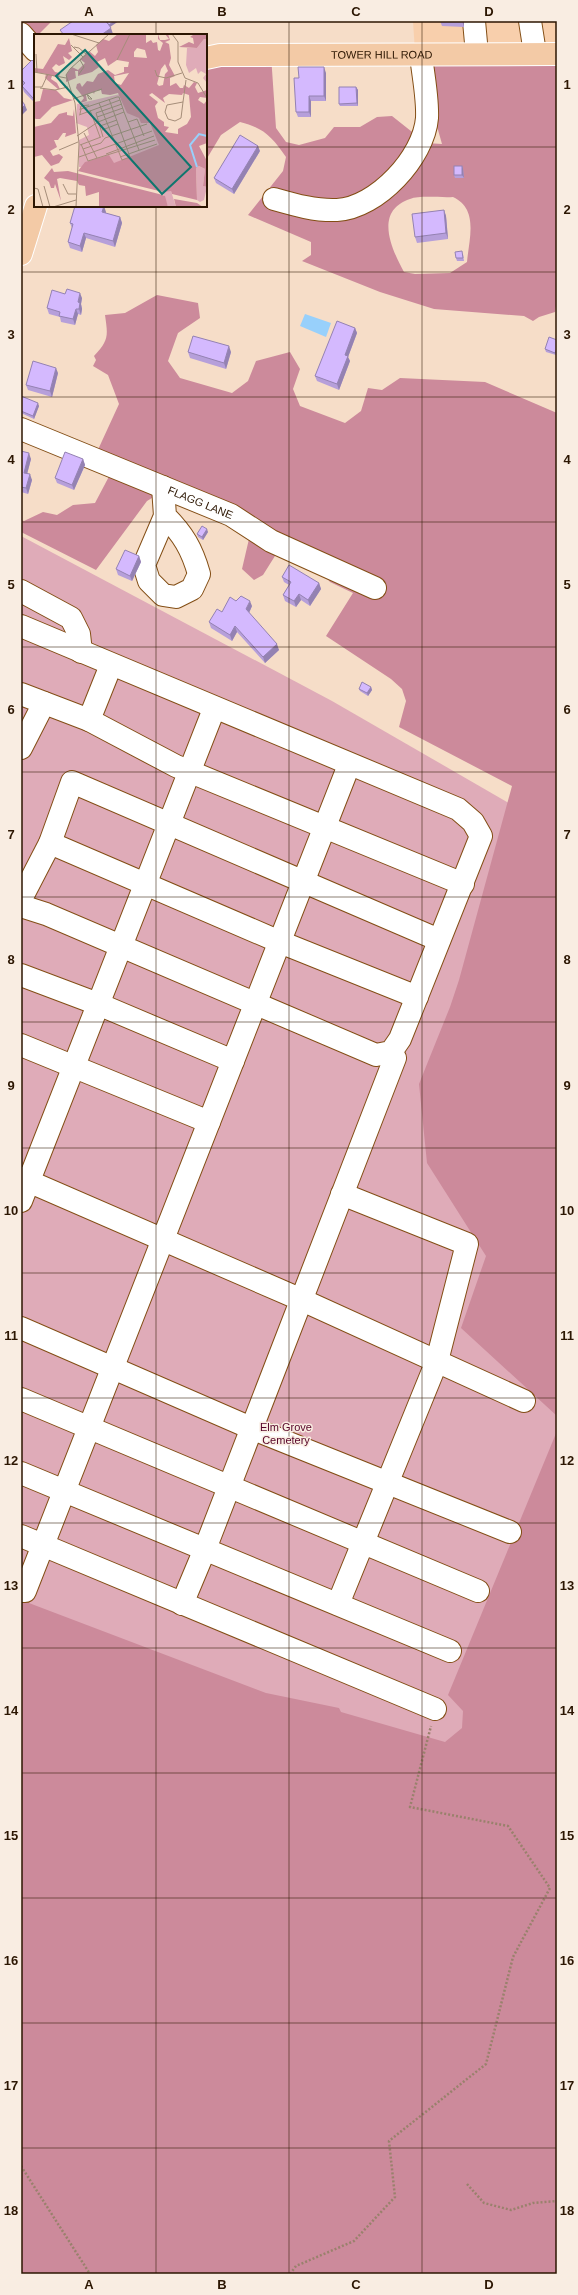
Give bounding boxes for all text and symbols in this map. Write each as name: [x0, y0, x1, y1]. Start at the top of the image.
text: A: [84, 4, 94, 19]
text: B: [217, 4, 227, 19]
text: C: [351, 4, 361, 19]
text: D: [484, 4, 494, 19]
inset map: [34, 34, 207, 207]
street label: TOWER HILL ROAD: [331, 48, 433, 61]
text: 1: [7, 77, 15, 92]
text: 1: [563, 77, 571, 92]
text: 2: [7, 202, 15, 217]
text: 2: [563, 202, 571, 217]
text: 3: [7, 327, 15, 342]
text: 3: [563, 327, 571, 342]
text: 4: [7, 452, 15, 467]
text: 4: [563, 452, 571, 467]
street label: FLAGG LANE: [166, 484, 235, 521]
text: 5: [7, 577, 15, 592]
text: 5: [563, 577, 571, 592]
text: 6: [7, 702, 15, 717]
text: 6: [563, 702, 571, 717]
text: 7: [7, 827, 15, 842]
text: 7: [563, 827, 571, 842]
text: 8: [7, 952, 15, 967]
text: 8: [563, 952, 571, 967]
text: 9: [7, 1078, 15, 1093]
text: 9: [563, 1078, 571, 1093]
text: 10: [4, 1203, 18, 1218]
text: 10: [560, 1203, 574, 1218]
text: 11: [4, 1328, 18, 1343]
text: 11: [560, 1328, 574, 1343]
park label: Elm Grove Cemetery: [260, 1421, 312, 1446]
text: 12: [4, 1453, 18, 1468]
text: 12: [560, 1453, 574, 1468]
text: 13: [4, 1578, 18, 1593]
text: 13: [560, 1578, 574, 1593]
text: 14: [4, 1703, 19, 1718]
text: 14: [560, 1703, 575, 1718]
text: 15: [4, 1828, 18, 1843]
text: 15: [560, 1828, 574, 1843]
text: 16: [4, 1953, 18, 1968]
text: 16: [560, 1953, 574, 1968]
text: 17: [4, 2078, 18, 2093]
text: 17: [560, 2078, 574, 2093]
text: 18: [4, 2203, 18, 2218]
text: 18: [560, 2203, 574, 2218]
text: A: [84, 2277, 94, 2292]
text: B: [217, 2277, 227, 2292]
text: C: [351, 2277, 361, 2292]
text: D: [484, 2277, 494, 2292]

